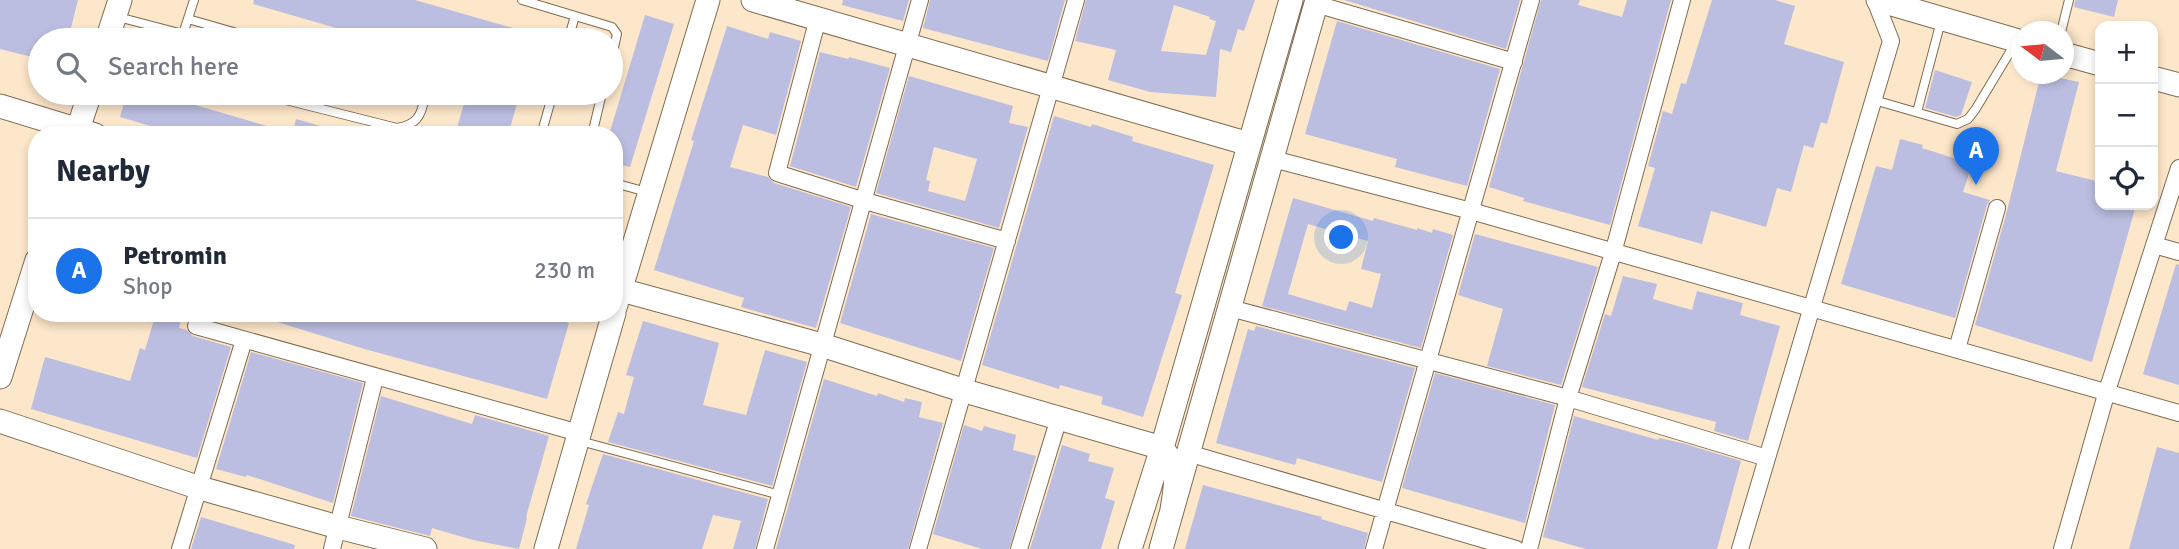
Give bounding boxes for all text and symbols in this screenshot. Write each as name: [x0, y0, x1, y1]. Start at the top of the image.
north arrow: [2011, 21, 2074, 84]
map controls: [2095, 21, 2158, 210]
button: +: [2095, 21, 2158, 84]
search box: [28, 28, 623, 105]
icon: search: [52, 48, 90, 86]
text: Search here: [108, 51, 239, 83]
button: −: [2095, 84, 2158, 147]
pin: A: [1953, 127, 1999, 185]
button: locate: [2095, 147, 2158, 210]
text: Nearby: [56, 153, 150, 190]
your location: [1324, 220, 1358, 254]
text: Petromin: [123, 240, 227, 272]
text: A: [72, 256, 86, 285]
text: 230 m: [534, 256, 595, 285]
text: Shop: [123, 272, 172, 301]

